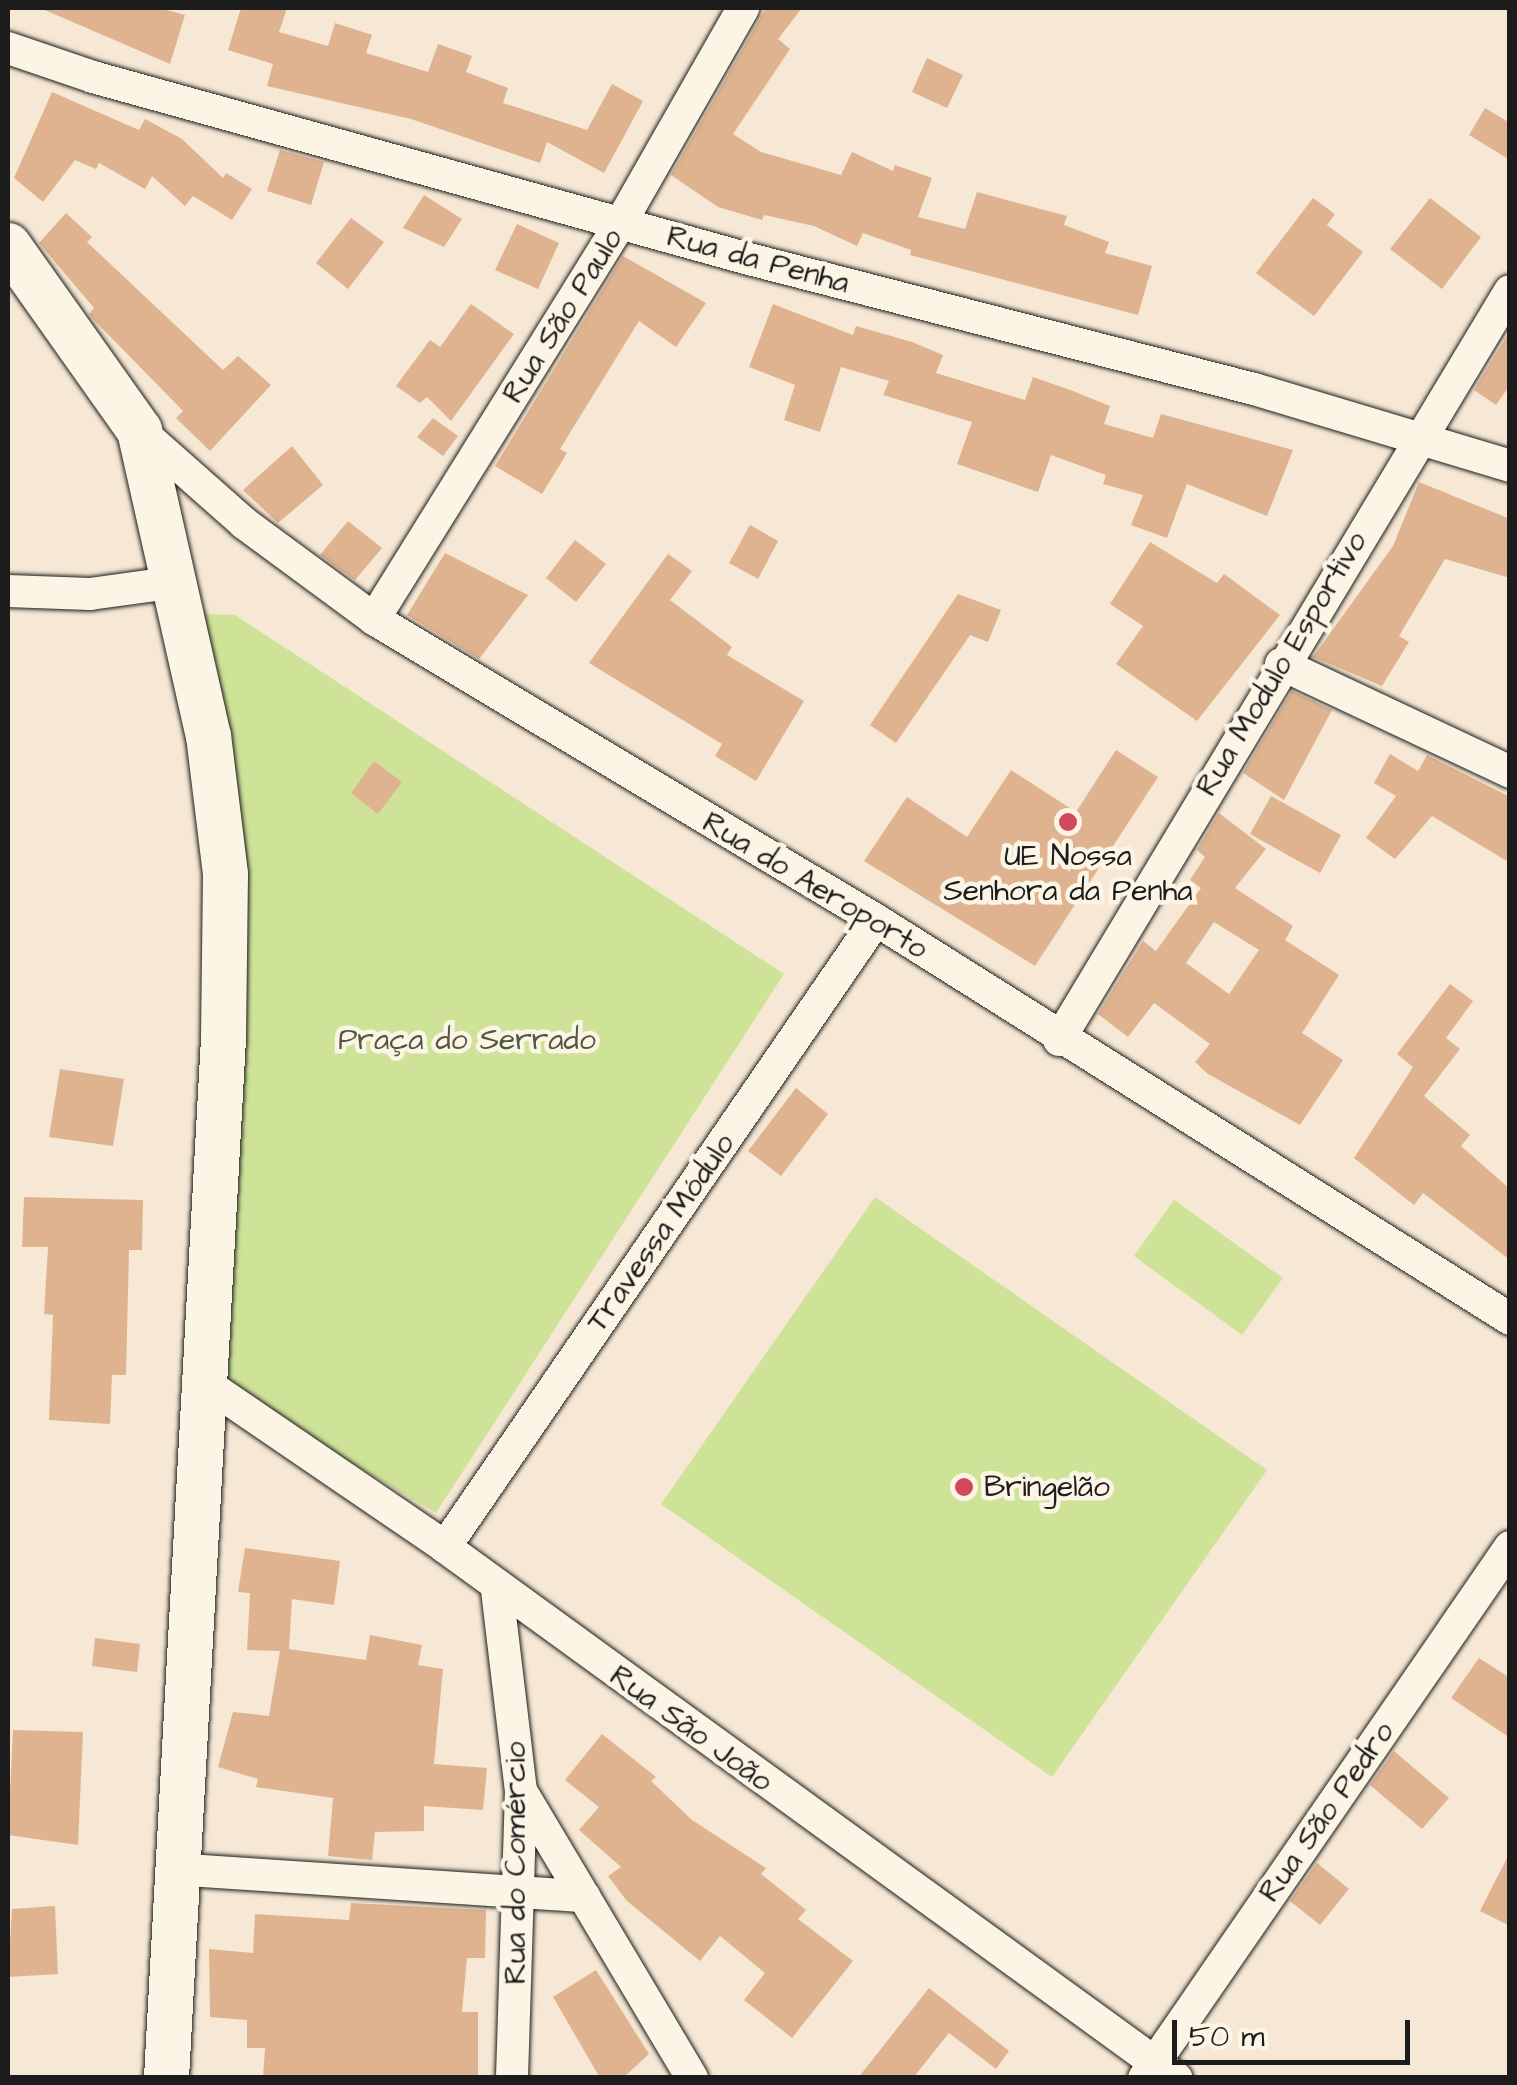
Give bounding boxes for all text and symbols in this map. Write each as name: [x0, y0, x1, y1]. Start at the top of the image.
street label: Rua da Penha: [663, 218, 853, 302]
street label: Rua São Paulo: [495, 222, 631, 410]
street label: Rua Modulo Esportivo: [1189, 525, 1375, 803]
street label: Rua do Aeroporto: [696, 805, 934, 967]
marker: UE Nossa Senhora da Penha: [1057, 811, 1079, 833]
place label: UE Nossa Senhora da Penha: [943, 838, 1193, 908]
park label: Praça do Serrado: [338, 1022, 596, 1058]
street label: Travessa Módulo: [579, 1127, 743, 1339]
place label: Bringelão: [984, 1469, 1110, 1505]
marker: Bringelão: [953, 1476, 975, 1498]
street label: Rua São João: [603, 1658, 779, 1800]
street label: Rua São Pedro: [1252, 1715, 1402, 1909]
street label: Rua do Comércio: [498, 1742, 534, 1984]
scale bar: [1177, 2000, 1414, 2062]
text: 50 m: [1189, 2016, 1265, 2058]

